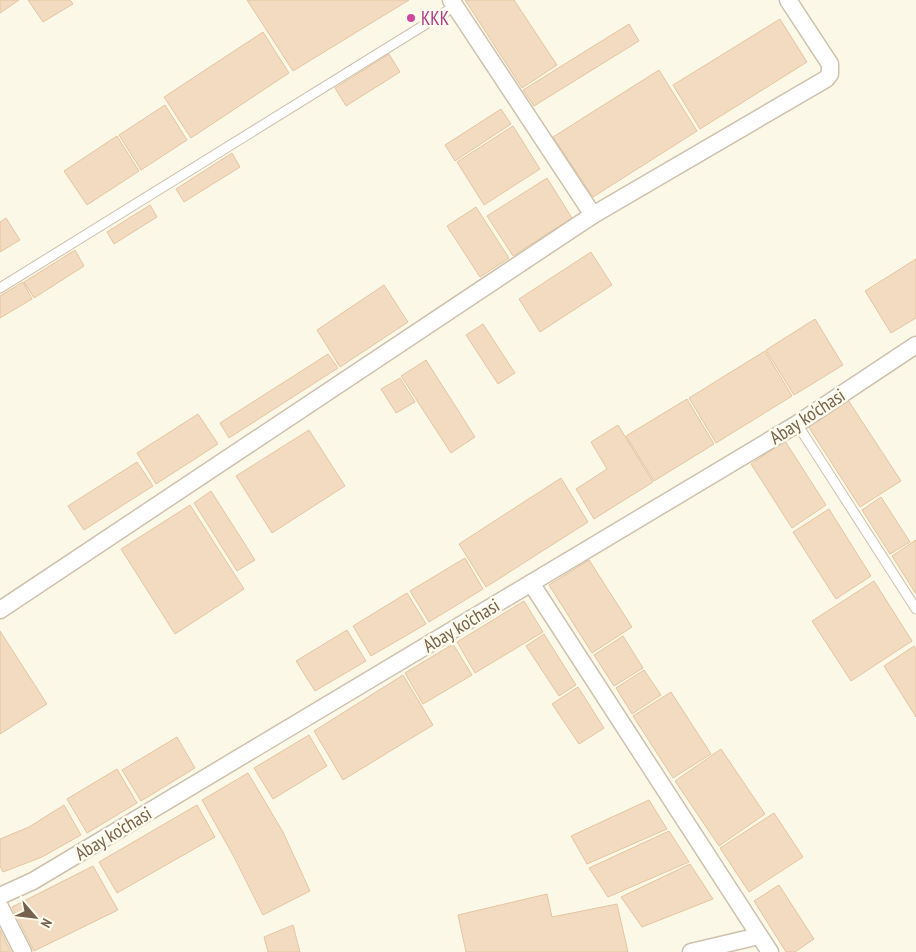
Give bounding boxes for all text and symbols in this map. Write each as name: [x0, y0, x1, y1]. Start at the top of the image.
place label: ККК: [421, 6, 449, 30]
marker: ККК: [405, 12, 417, 24]
street label: Abay ko'chasi: [765, 383, 849, 449]
street label: Abay ko'chasi: [418, 593, 504, 657]
street label: Abay ko'chasi: [70, 801, 156, 865]
north arrow: [10, 892, 60, 942]
text: N: [37, 916, 56, 931]

